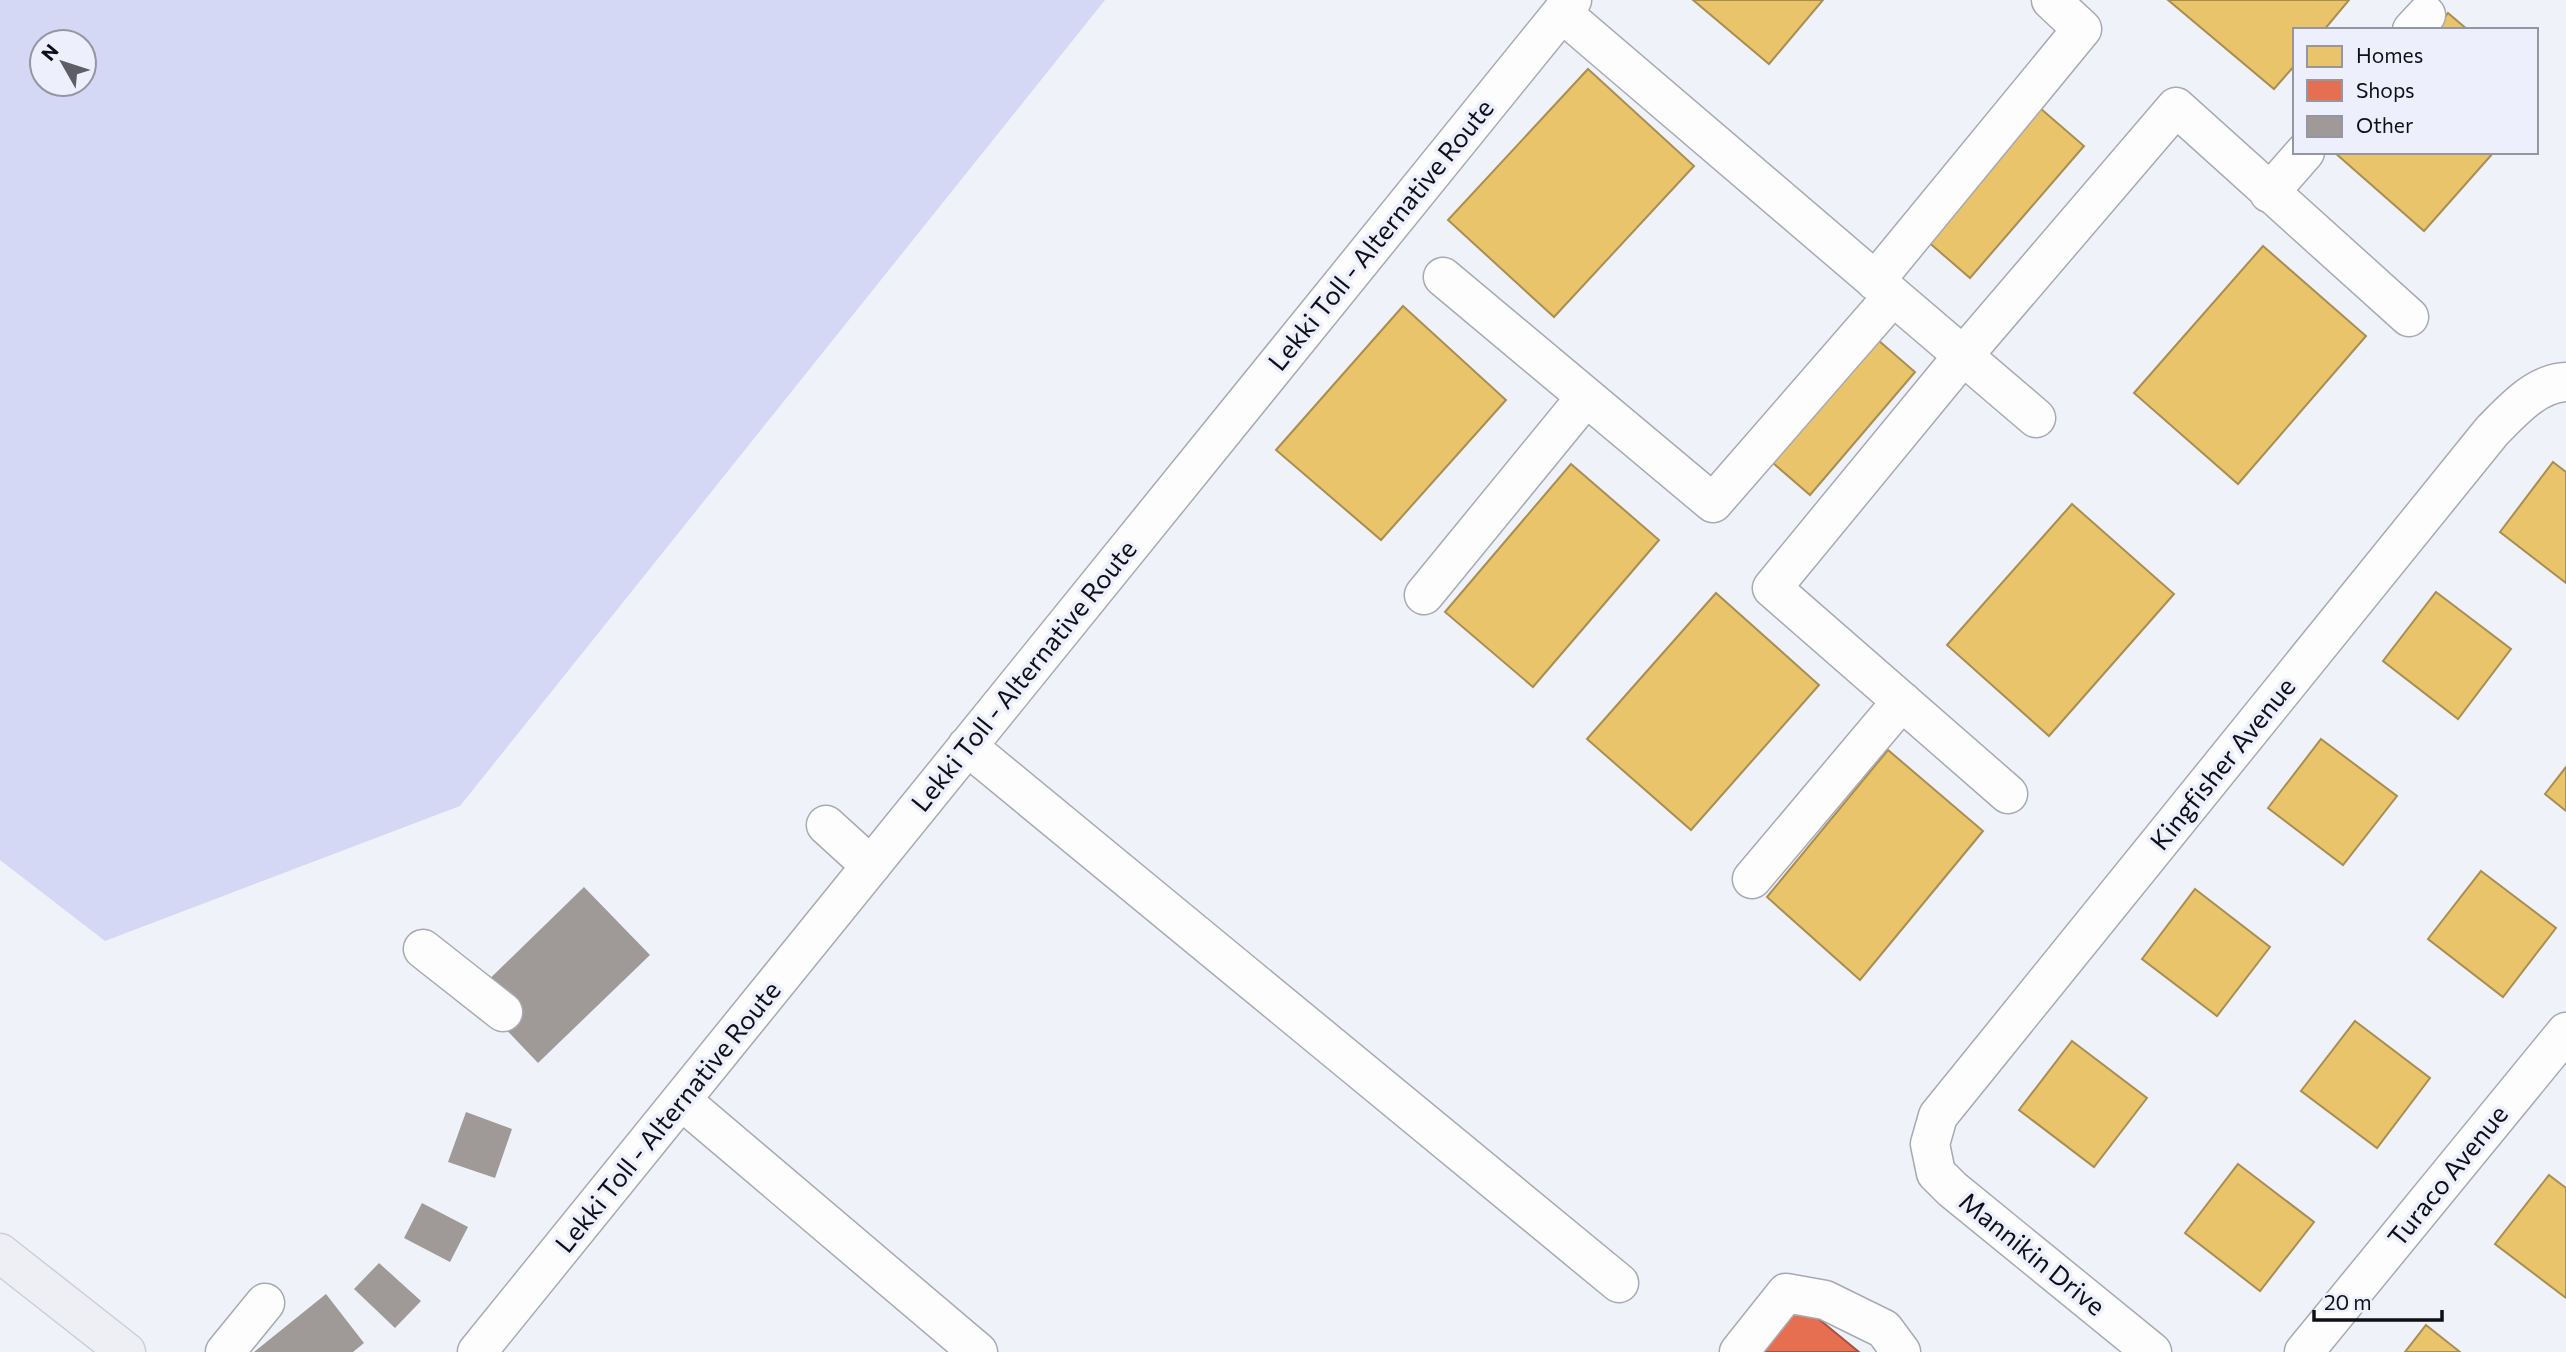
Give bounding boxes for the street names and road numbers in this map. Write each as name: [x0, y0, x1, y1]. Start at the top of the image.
street label: Lekki Toll - Alternative Route: [1261, 92, 1499, 376]
street label: Lekki Toll - Alternative Route: [904, 533, 1142, 817]
street label: Kingfisher Avenue: [2143, 671, 2301, 855]
street label: Lekki Toll - Alternative Route: [548, 974, 786, 1258]
street label: Turaco Avenue: [2380, 1098, 2513, 1252]
street label: Mannikin Drive: [1954, 1185, 2112, 1321]

